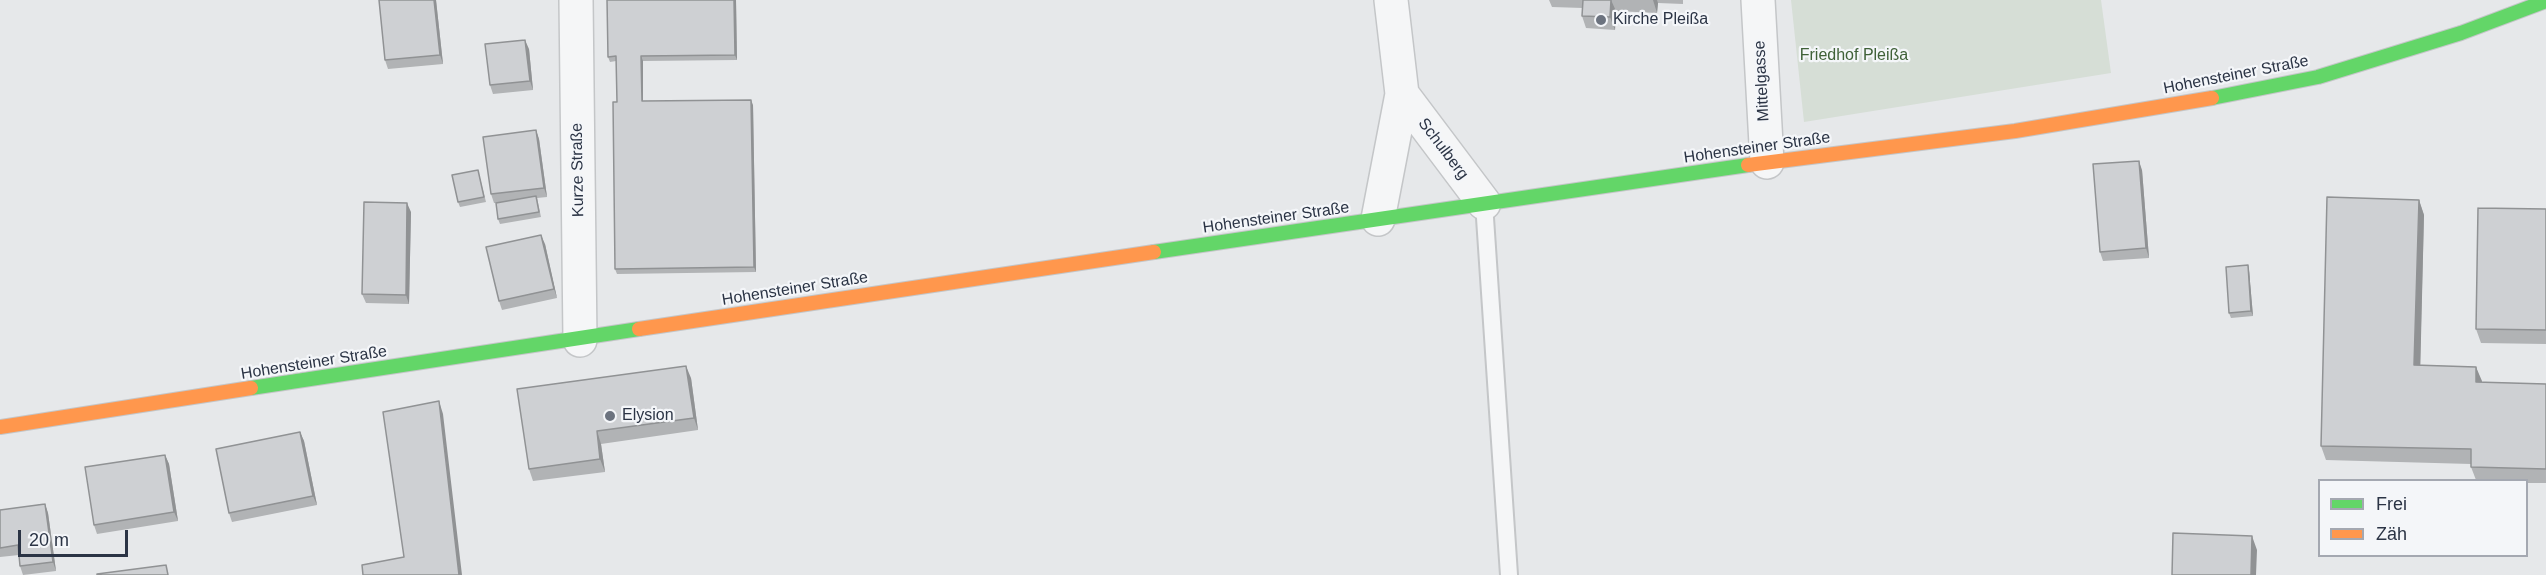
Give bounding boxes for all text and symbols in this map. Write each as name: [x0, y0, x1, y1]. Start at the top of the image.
place label: Kirche Pleißa: [1613, 10, 1708, 30]
marker: Kirche Pleißa: [1594, 13, 1608, 27]
street label: Mittelgasse: [1750, 40, 1774, 122]
park label: Friedhof Pleißa: [1800, 46, 1908, 66]
street label: Hohensteiner Straße: [2162, 51, 2310, 99]
street label: Schulberg: [1414, 114, 1472, 184]
street label: Kurze Straße: [568, 123, 588, 217]
street label: Hohensteiner Straße: [1683, 128, 1831, 168]
street label: Hohensteiner Straße: [1202, 198, 1350, 238]
street label: Hohensteiner Straße: [721, 268, 869, 310]
street label: Hohensteiner Straße: [240, 342, 388, 384]
place label: Elysion: [622, 406, 674, 426]
marker: Elysion: [603, 409, 617, 423]
legend: [2318, 479, 2528, 557]
text: Frei: [2376, 494, 2407, 514]
scale bar: [21, 518, 130, 556]
text: Zäh: [2376, 524, 2407, 544]
text: 20 m: [29, 530, 69, 550]

